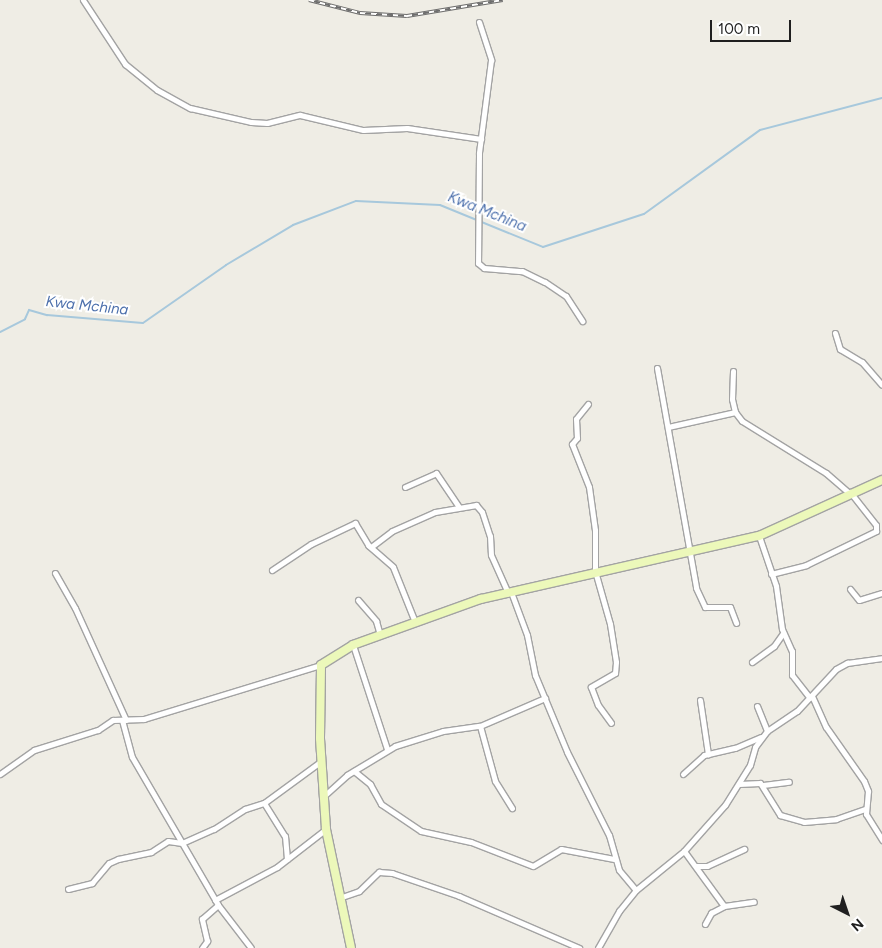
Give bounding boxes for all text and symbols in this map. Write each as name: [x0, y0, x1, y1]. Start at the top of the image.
scale bar: [712, 10, 793, 42]
text: 100 m: [718, 20, 760, 38]
water label: Kwa Mchina: [445, 188, 529, 236]
water label: Kwa Mchina: [45, 293, 129, 319]
north arrow: [822, 888, 872, 938]
text: N: [848, 915, 867, 935]

